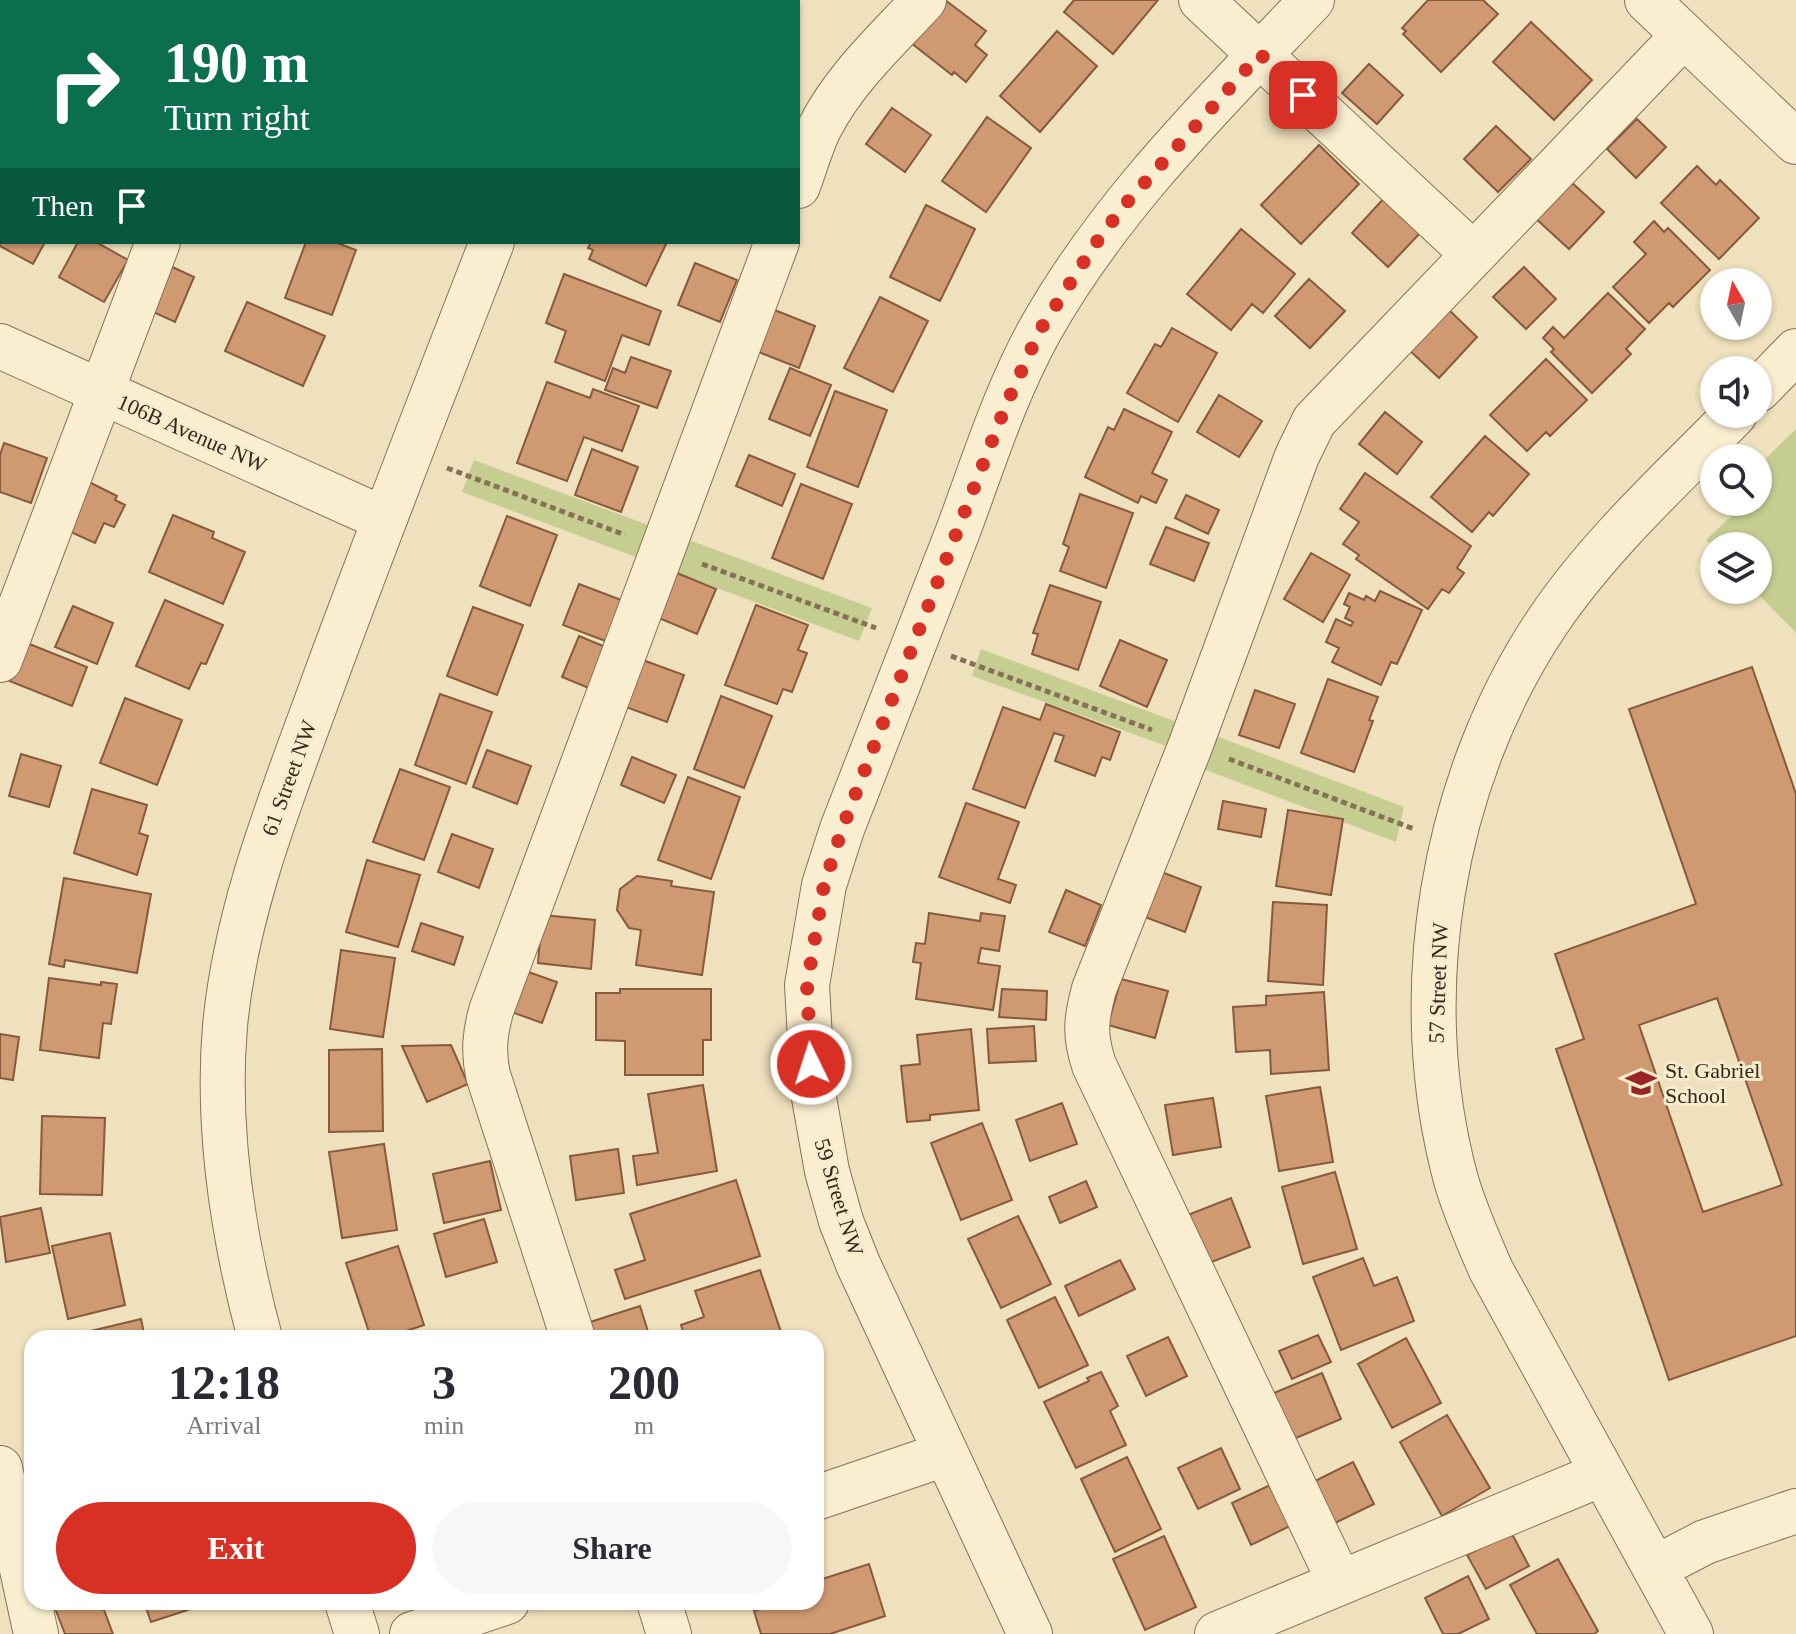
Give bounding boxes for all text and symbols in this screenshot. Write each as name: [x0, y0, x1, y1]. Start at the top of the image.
icon: right: [32, 32, 136, 136]
text: 190 m: [164, 32, 309, 94]
pin: [1269, 61, 1337, 129]
icon: arrive: [1281, 73, 1325, 117]
text: Turn right: [164, 98, 310, 138]
icon: arrive: [110, 184, 154, 228]
text: Then: [32, 189, 94, 222]
north arrow: [1700, 268, 1772, 340]
map controls: [1700, 268, 1772, 604]
button: sound: [1700, 356, 1772, 428]
street label: 106B Avenue NW: [113, 389, 271, 477]
button: search: [1700, 444, 1772, 516]
button: layers: [1700, 532, 1772, 604]
street label: 61 Street NW: [257, 717, 322, 839]
street label: 57 Street NW: [1423, 922, 1453, 1044]
position arrow: [769, 1022, 853, 1106]
place label: St. Gabriel School: [1665, 1058, 1760, 1108]
school or university icon: St. Gabriel School: [1624, 1066, 1658, 1100]
street label: 59 Street NW: [809, 1136, 869, 1259]
text: 12:18: [168, 1356, 280, 1409]
text: 3: [432, 1356, 456, 1409]
text: 200: [608, 1356, 680, 1409]
text: Arrival: [186, 1411, 261, 1440]
text: min: [424, 1411, 464, 1440]
text: m: [634, 1411, 654, 1440]
button: Exit: [56, 1502, 416, 1594]
button: Share: [432, 1502, 792, 1594]

